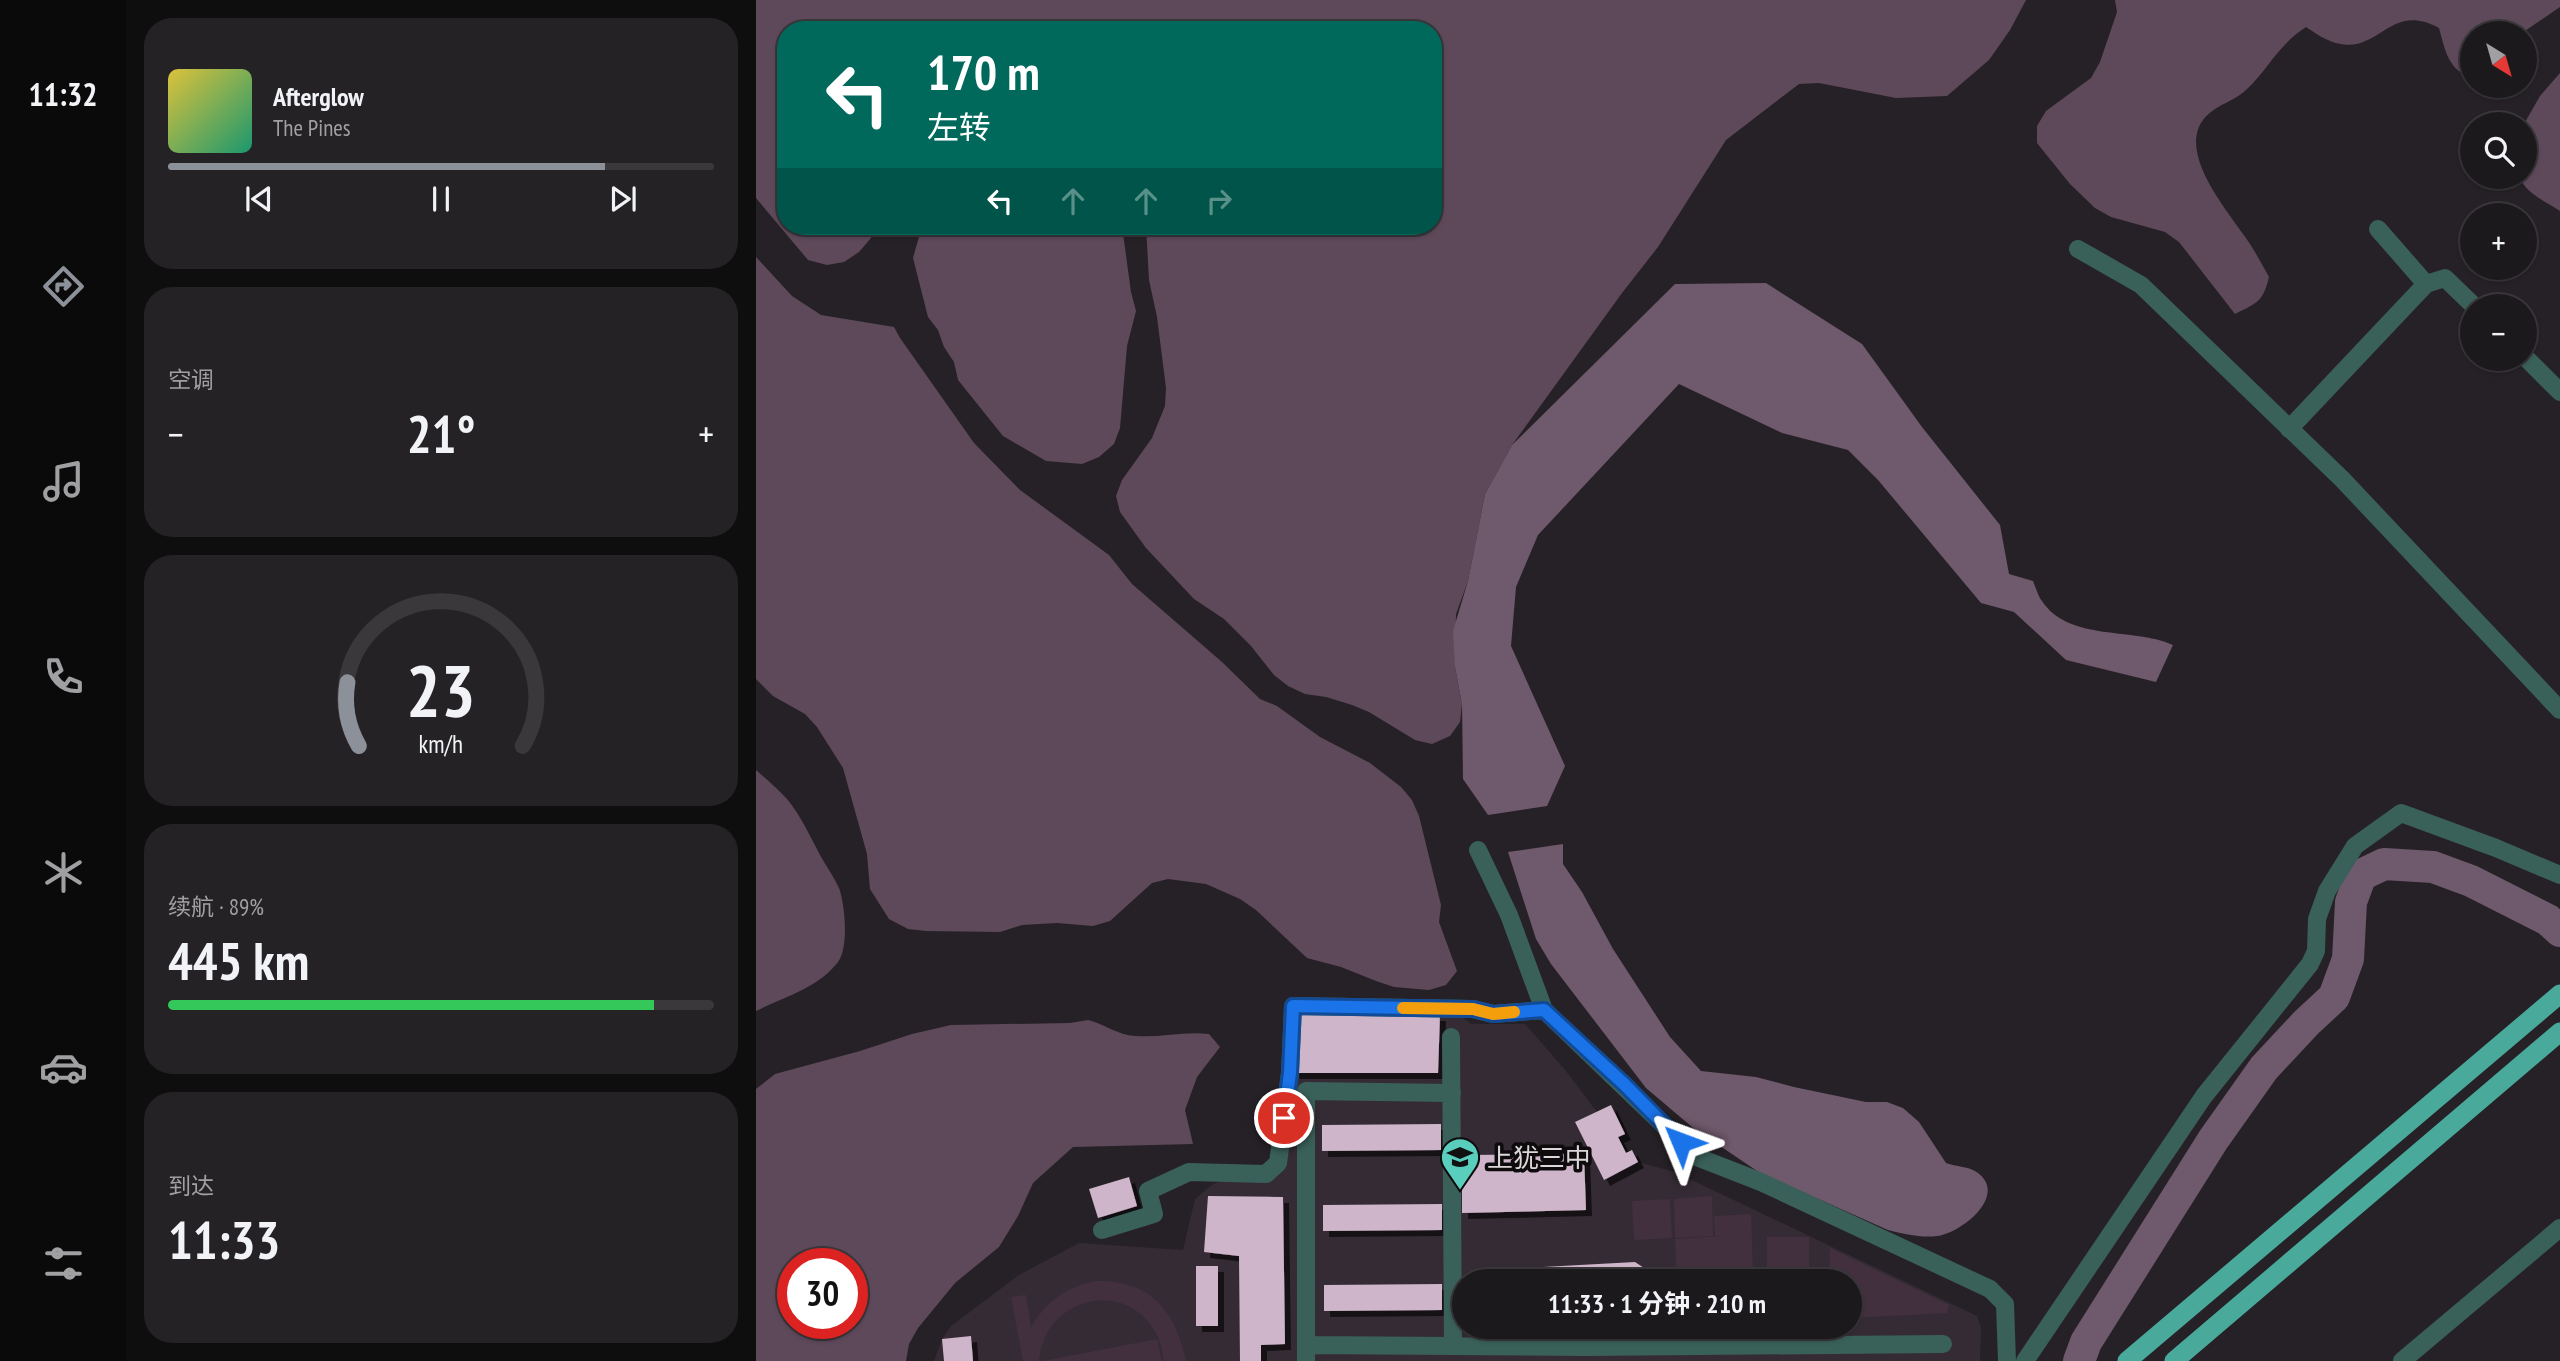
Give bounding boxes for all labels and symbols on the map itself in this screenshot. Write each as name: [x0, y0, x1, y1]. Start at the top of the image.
north arrow: [2460, 21, 2538, 98]
pin: [1254, 1088, 1314, 1148]
position arrow: [1644, 1105, 1718, 1179]
school or university icon: 上犹三中: [1439, 1136, 1481, 1191]
place label: 上犹三中: [1487, 1141, 1591, 1174]
speed limit sign: 30: [777, 1248, 868, 1339]

